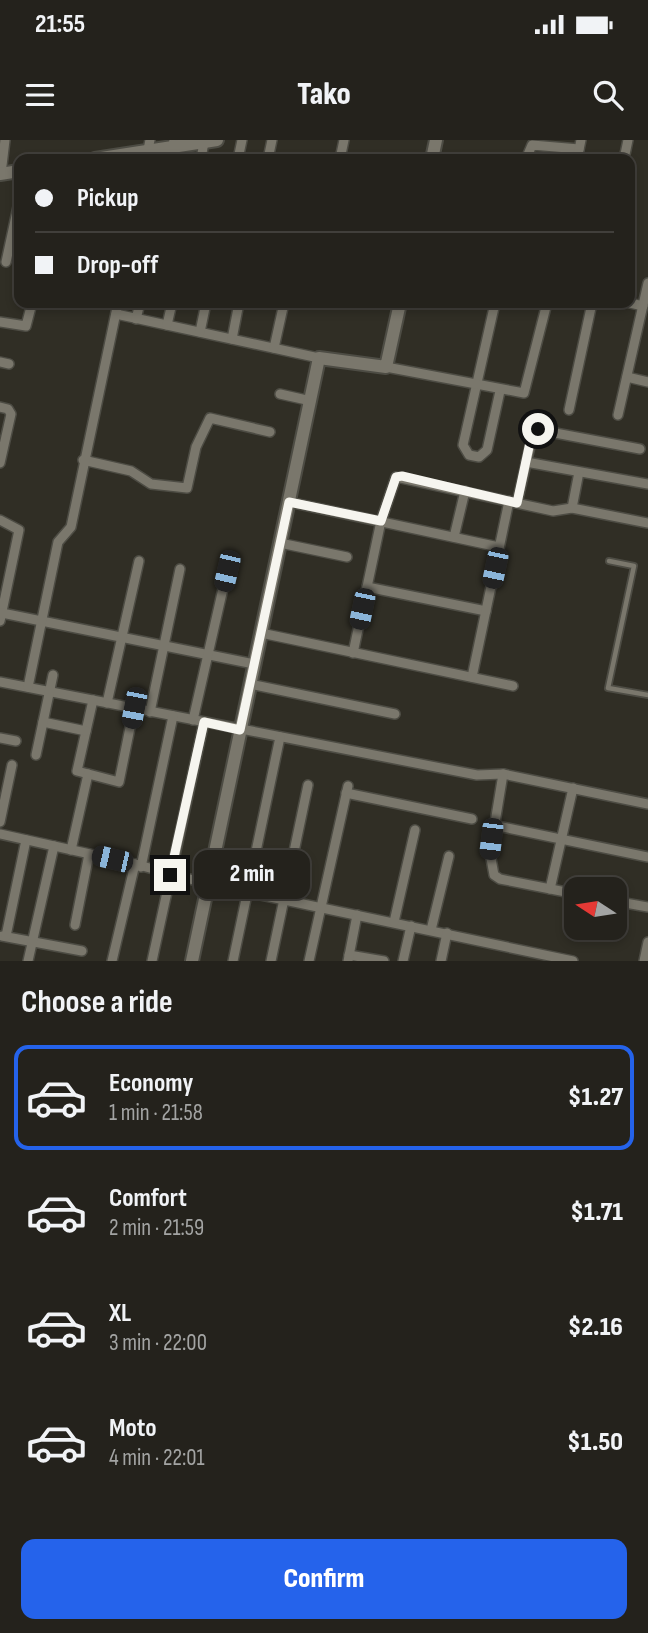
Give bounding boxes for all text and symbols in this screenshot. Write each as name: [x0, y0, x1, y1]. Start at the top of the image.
text: 21:55: [35, 9, 85, 40]
text: Tako: [297, 75, 351, 114]
icon: menu: [21, 76, 59, 114]
icon: search: [589, 76, 627, 114]
text: Pickup: [77, 183, 139, 214]
text: Drop-off: [77, 250, 158, 281]
route start: [522, 413, 554, 445]
car: [481, 545, 510, 591]
car: [213, 548, 242, 594]
car: [348, 586, 377, 632]
car: [120, 685, 149, 731]
car: [479, 817, 504, 861]
car: [90, 844, 135, 874]
callout: 2 min: [194, 850, 310, 900]
route end: [154, 859, 186, 891]
text: 2 min: [230, 860, 274, 888]
north arrow: [564, 877, 626, 940]
map controls: [564, 877, 627, 940]
text: Choose a ride: [21, 983, 173, 1022]
icon: car: [25, 1066, 88, 1129]
text: Economy: [109, 1068, 193, 1099]
text: $1.27: [568, 1082, 623, 1113]
text: 1 min · 21:58: [109, 1099, 203, 1127]
icon: car: [25, 1181, 88, 1244]
text: Comfort: [109, 1183, 187, 1214]
text: $1.71: [571, 1197, 623, 1228]
text: 2 min · 21:59: [109, 1214, 204, 1242]
icon: car: [25, 1296, 88, 1359]
text: XL: [109, 1298, 131, 1329]
text: $2.16: [568, 1312, 623, 1343]
text: 3 min · 22:00: [109, 1329, 207, 1357]
icon: car: [25, 1411, 88, 1474]
text: Moto: [109, 1413, 157, 1444]
text: $1.50: [567, 1427, 623, 1458]
text: 4 min · 22:01: [109, 1444, 205, 1472]
button: Confirm: [21, 1539, 627, 1619]

